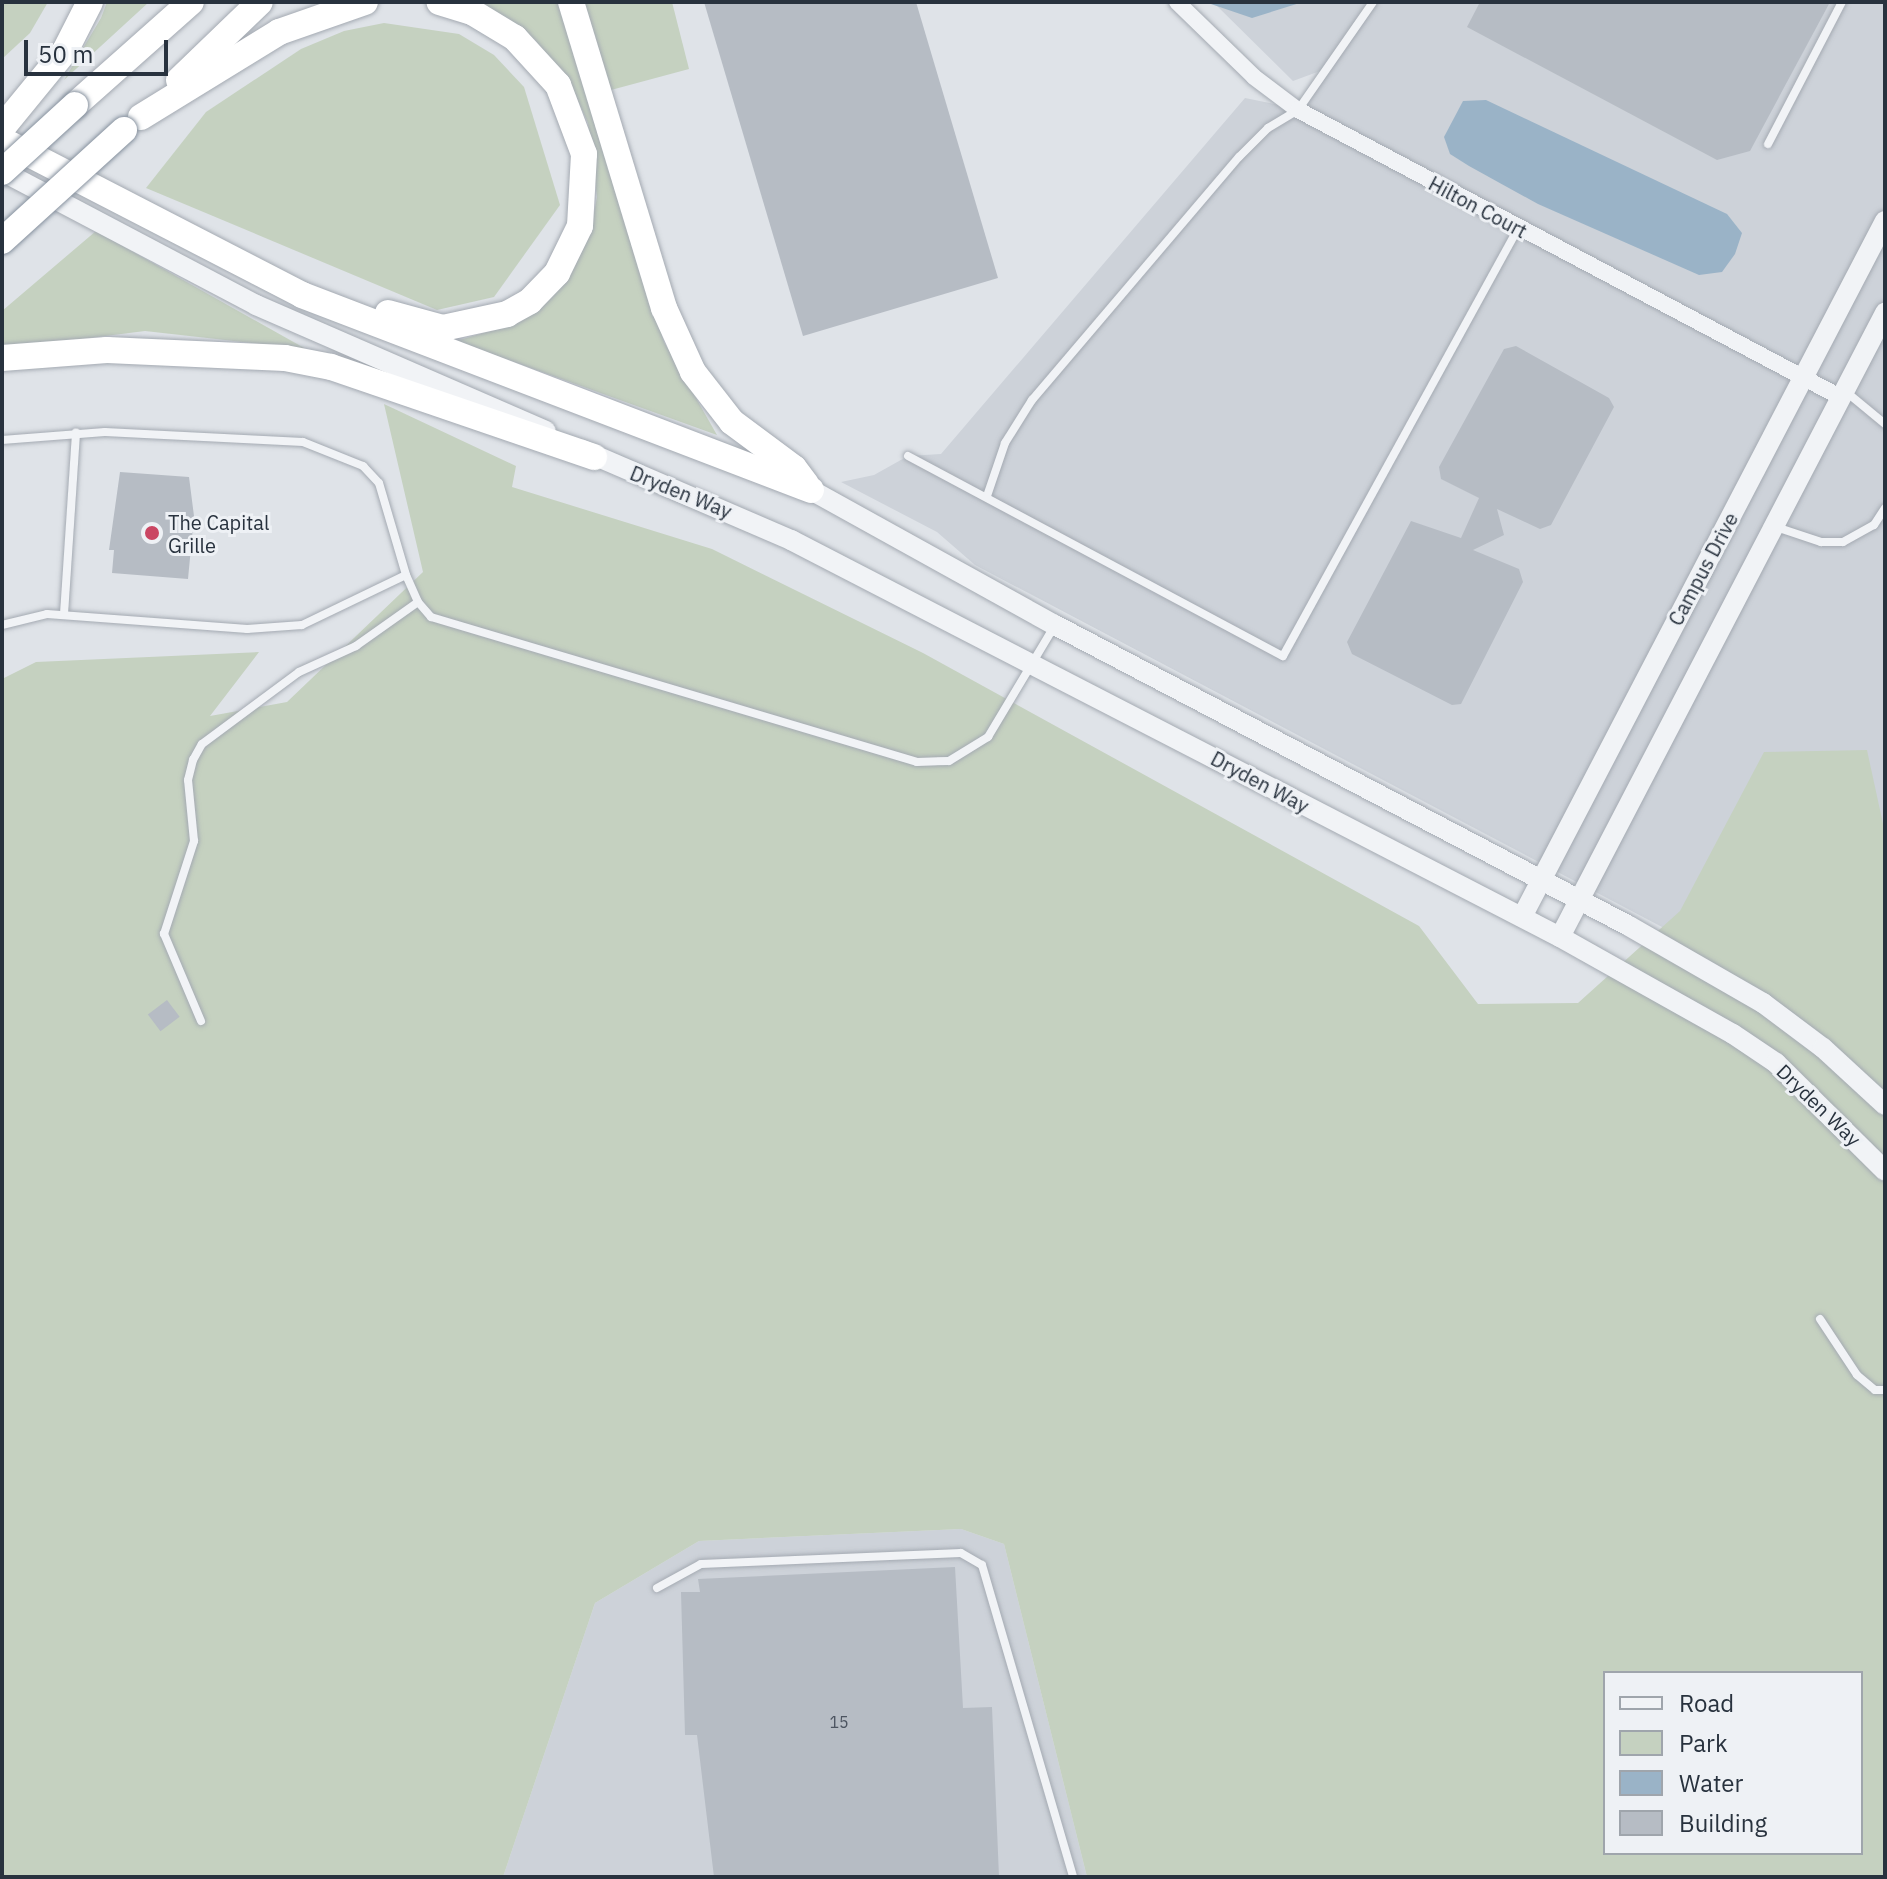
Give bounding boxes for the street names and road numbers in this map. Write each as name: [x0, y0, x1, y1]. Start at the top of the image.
street label: Hilton Court: [1425, 171, 1531, 243]
street label: Dryden Way: [627, 461, 735, 523]
street label: Campus Drive: [1663, 508, 1743, 630]
street label: Dryden Way: [1207, 746, 1313, 818]
street label: Dryden Way: [1772, 1059, 1866, 1151]

